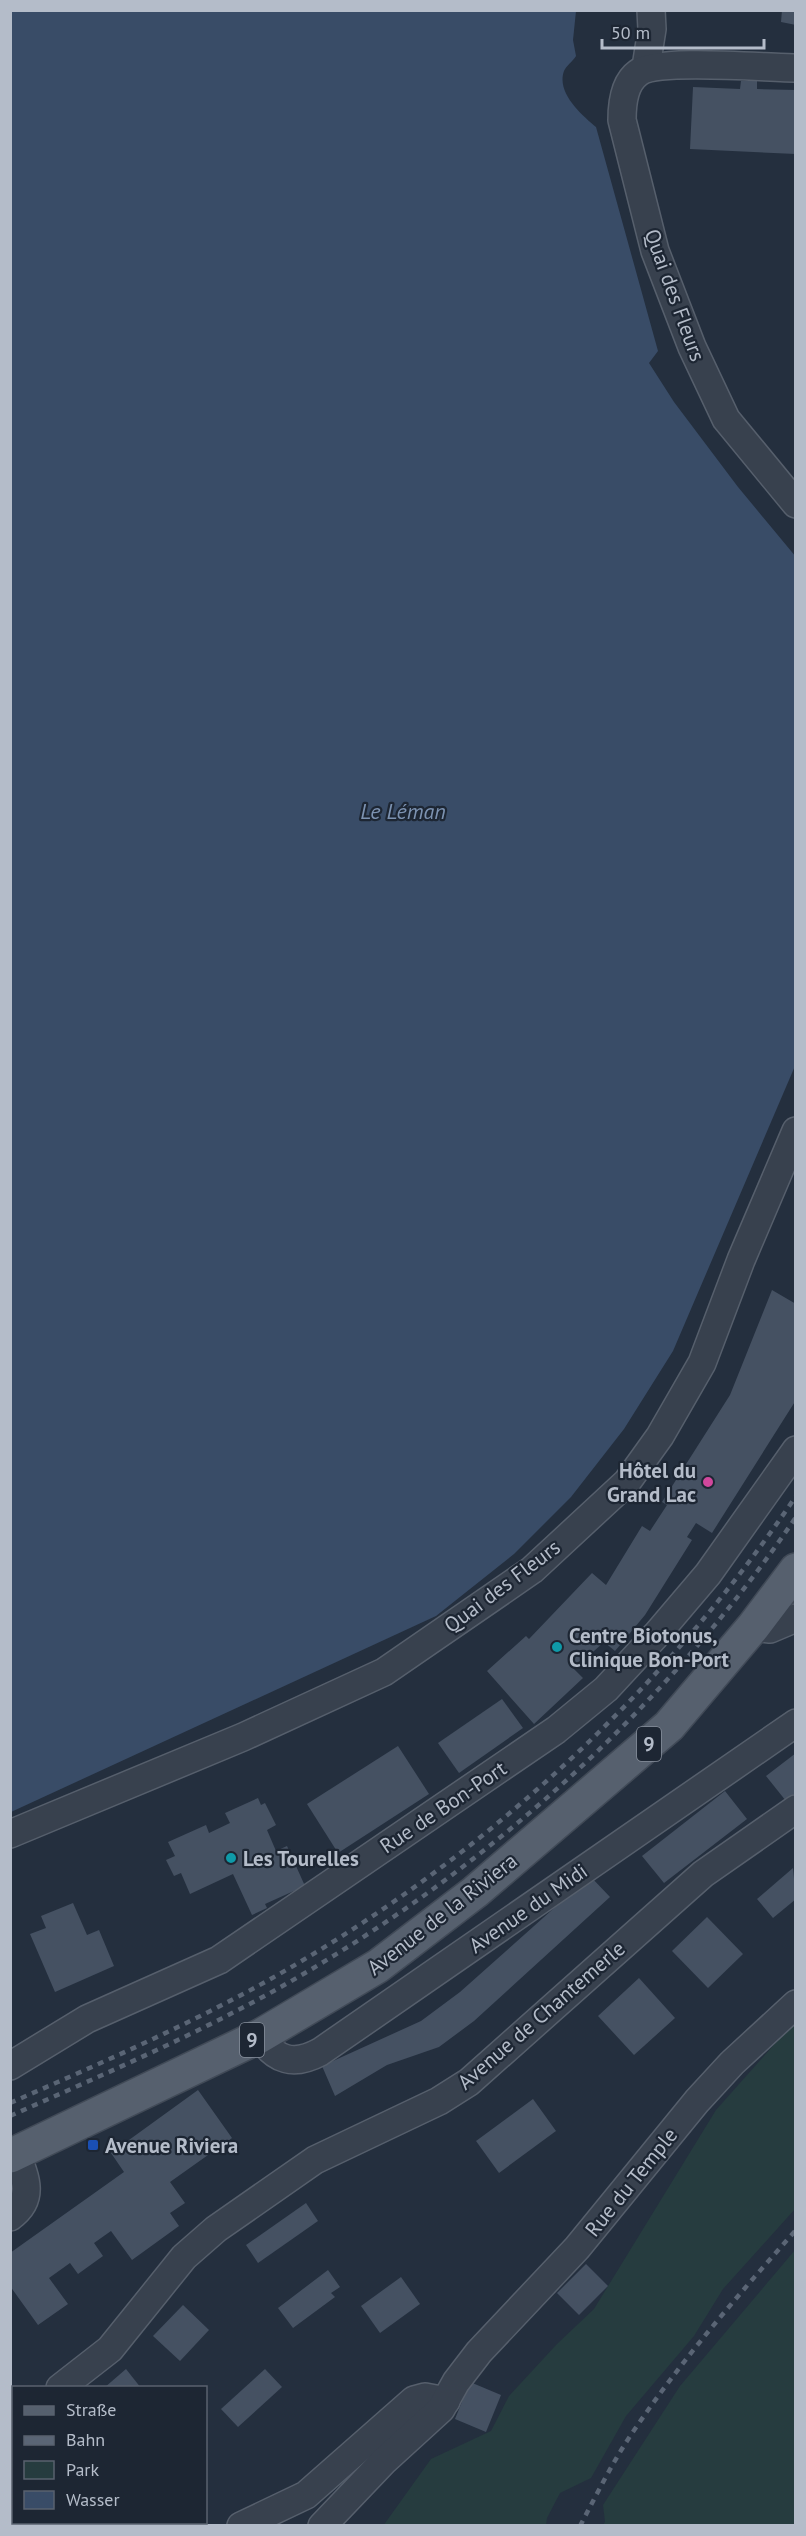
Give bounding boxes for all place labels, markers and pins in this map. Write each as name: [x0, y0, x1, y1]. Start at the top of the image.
place label: Hôtel du Grand Lac: [607, 1457, 696, 1508]
marker: Hôtel du Grand Lac: [701, 1475, 715, 1489]
place label: Centre Biotonus, Clinique Bon-Port: [569, 1622, 729, 1673]
marker: Centre Biotonus, Clinique Bon-Port: [550, 1640, 564, 1654]
place label: Les Tourelles: [243, 1845, 359, 1872]
marker: Les Tourelles: [224, 1851, 238, 1865]
place label: Avenue Riviera: [105, 2132, 238, 2159]
marker: Avenue Riviera: [86, 2138, 100, 2152]

